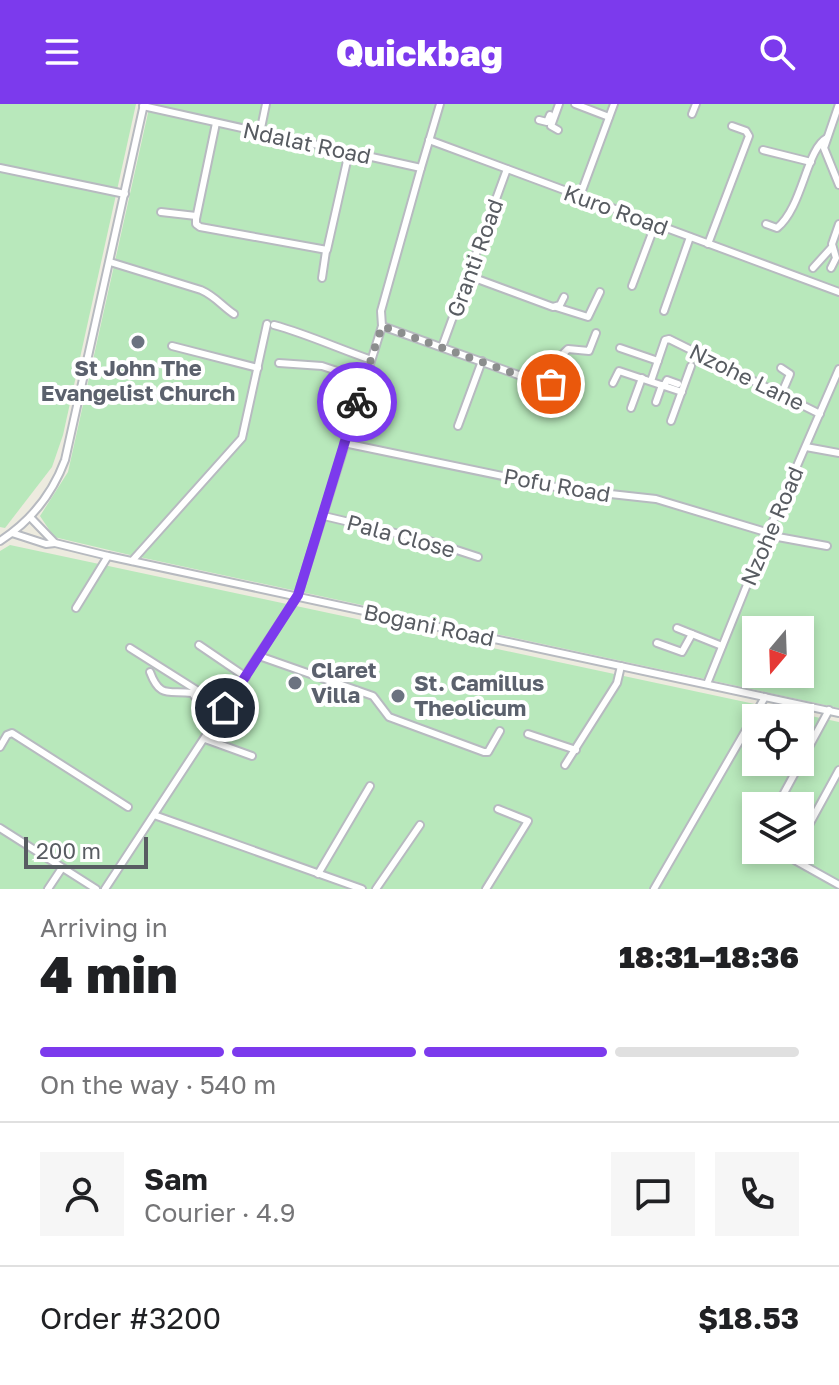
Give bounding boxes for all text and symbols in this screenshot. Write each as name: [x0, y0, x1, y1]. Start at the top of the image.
icon: menu: [40, 30, 84, 74]
icon: search: [755, 30, 799, 74]
text: Quickbag: [336, 31, 503, 74]
street label: Ndalat Road: [241, 116, 374, 169]
street label: Kuro Road: [560, 178, 672, 241]
street label: Granti Road: [441, 195, 508, 321]
marker: St John The Evangelist Church: [129, 333, 147, 351]
street label: Nzohe Lane: [685, 337, 809, 416]
pin: [517, 350, 585, 418]
place label: St John The Evangelist Church: [41, 354, 235, 406]
courier: [317, 362, 397, 442]
icon: bag: [529, 362, 573, 406]
icon: bike: [335, 380, 379, 424]
street label: Pofu Road: [502, 462, 613, 507]
street label: Nzohe Road: [734, 462, 809, 589]
street label: Pala Close: [344, 508, 458, 563]
street label: Bogani Road: [361, 598, 497, 652]
north arrow: [742, 616, 814, 688]
map controls: [742, 616, 814, 864]
place label: Claret Villa: [311, 656, 377, 708]
place label: St. Camillus Theolicum: [414, 669, 544, 721]
pin: [191, 674, 259, 742]
marker: Claret Villa: [286, 674, 304, 692]
icon: home: [203, 686, 247, 730]
marker: St. Camillus Theolicum: [389, 687, 407, 705]
button: locate: [742, 704, 814, 776]
button: layers: [742, 792, 814, 864]
scale bar: [24, 833, 148, 869]
text: 200 m: [36, 837, 101, 864]
text: Arriving in: [40, 912, 168, 943]
text: 18:31–18:36: [619, 939, 799, 975]
text: 4 min: [40, 942, 178, 1004]
text: On the way · 540 m: [40, 1069, 276, 1100]
button: person: [40, 1152, 124, 1236]
button: chat: [611, 1152, 695, 1236]
button: phone: [715, 1152, 799, 1236]
text: Sam: [144, 1161, 208, 1197]
text: Courier · 4.9: [144, 1197, 296, 1228]
text: Order #3200: [40, 1300, 221, 1336]
text: $18.53: [698, 1300, 799, 1336]

